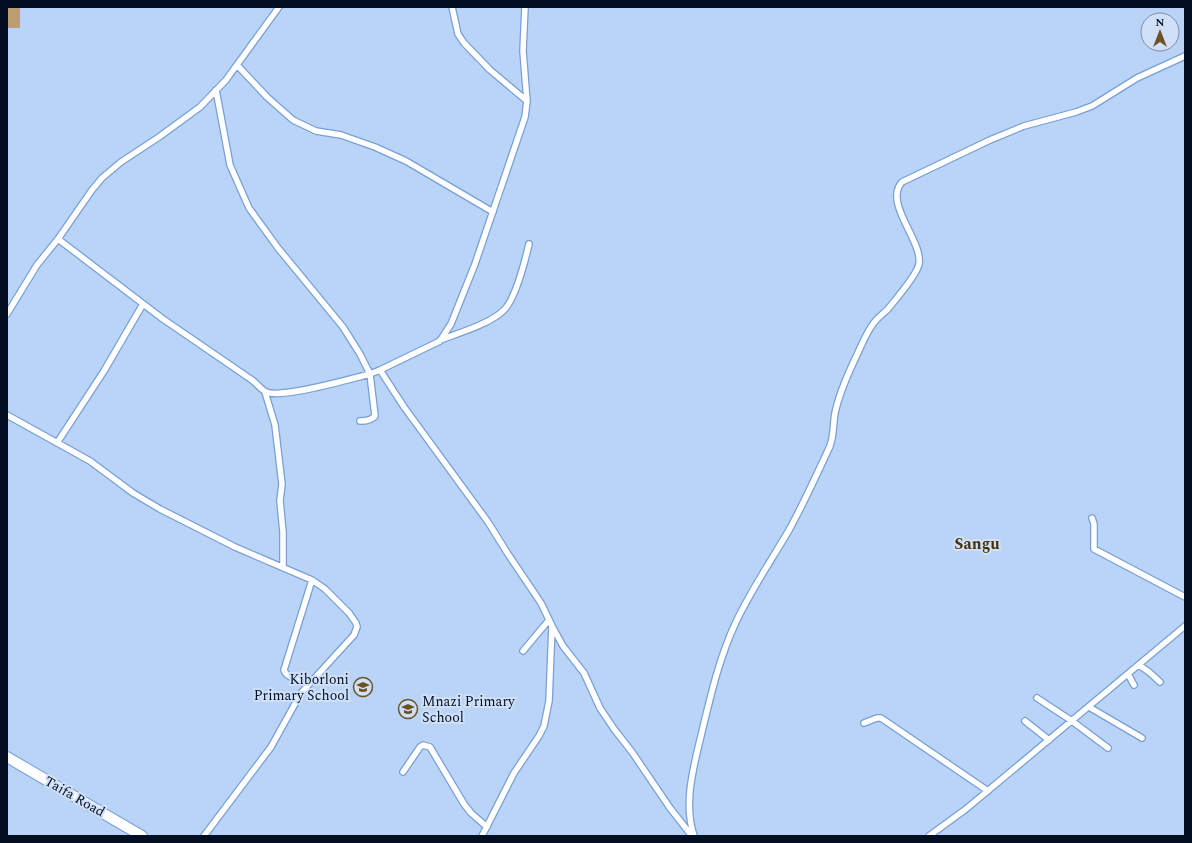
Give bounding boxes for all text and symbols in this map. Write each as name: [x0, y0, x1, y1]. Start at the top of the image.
north arrow: [1140, 12, 1180, 52]
text: N: [1156, 14, 1165, 31]
district label: Sangu: [954, 532, 1000, 556]
place label: Kiborloni Primary School: [254, 669, 349, 706]
school or university icon: Kiborloni Primary School: [352, 676, 374, 698]
place label: Mnazi Primary School: [422, 691, 516, 728]
school or university icon: Mnazi Primary School: [397, 698, 419, 720]
street label: Taifa Road: [41, 771, 109, 822]

